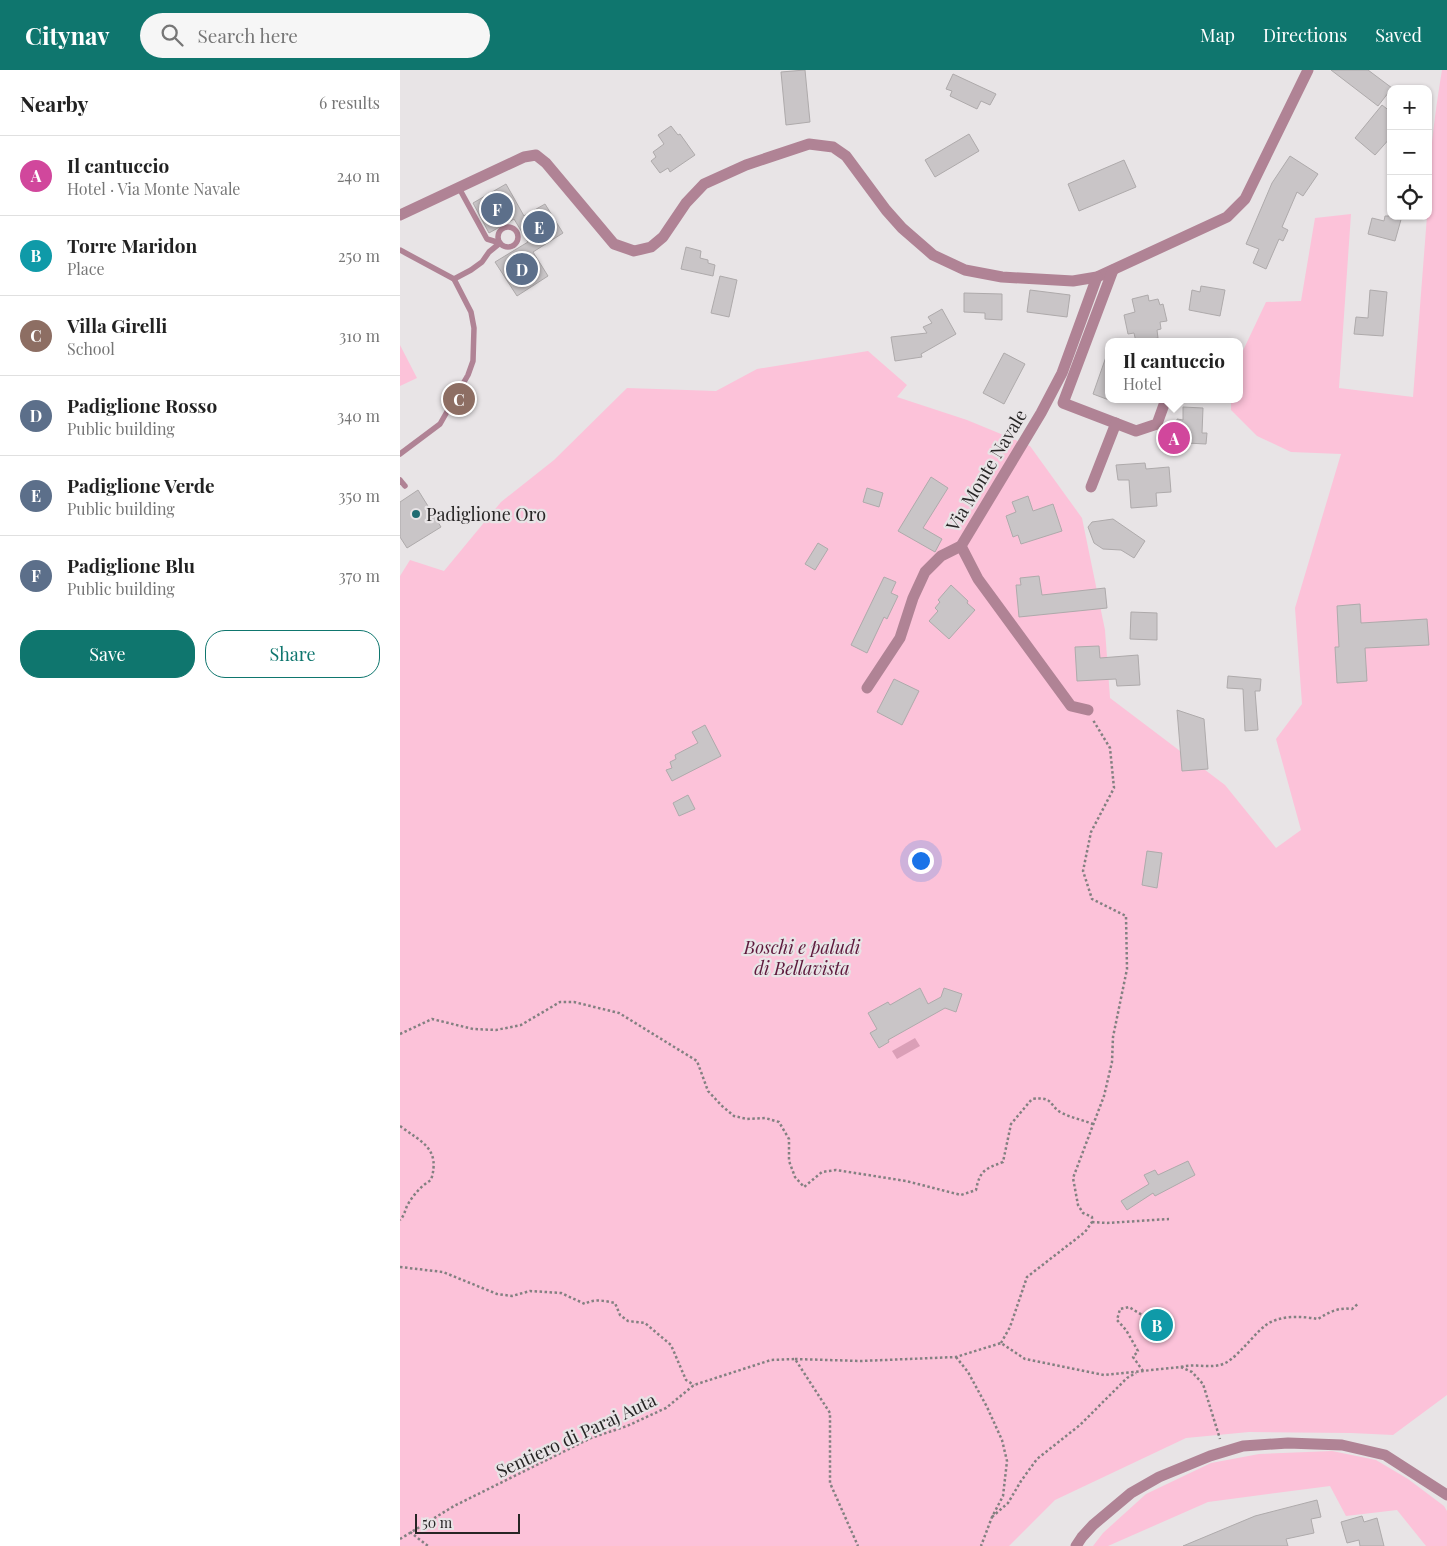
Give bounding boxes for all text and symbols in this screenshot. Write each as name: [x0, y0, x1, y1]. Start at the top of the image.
search box: [140, 13, 490, 58]
text: Citynav: [25, 19, 110, 51]
icon: search: [158, 21, 186, 49]
text: Search here: [198, 22, 298, 48]
text: Map: [1200, 23, 1235, 47]
text: Directions: [1263, 23, 1347, 47]
text: Saved: [1375, 23, 1422, 47]
map controls: [1387, 85, 1432, 220]
button: +: [1387, 85, 1432, 130]
text: Nearby: [20, 89, 89, 117]
text: 6 results: [319, 92, 380, 113]
button: −: [1387, 130, 1432, 175]
text: Il cantuccio: [67, 152, 169, 178]
text: A: [31, 165, 41, 186]
text: 240 m: [337, 165, 380, 186]
button: locate: [1387, 175, 1432, 220]
text: Hotel · Via Monte Navale: [67, 178, 240, 199]
pin: F: [481, 190, 513, 228]
pin: E: [523, 208, 555, 246]
text: Torre Maridon: [67, 232, 197, 258]
text: B: [31, 245, 41, 266]
text: 250 m: [338, 245, 380, 266]
pin: D: [506, 250, 538, 288]
text: Place: [67, 258, 105, 279]
text: Villa Girelli: [67, 312, 167, 338]
text: C: [30, 325, 42, 346]
text: 310 m: [339, 325, 380, 346]
text: School: [67, 338, 115, 359]
popup: [1105, 338, 1243, 403]
text: Il cantuccio: [1123, 347, 1225, 373]
text: Hotel: [1123, 373, 1162, 394]
pin: C: [443, 380, 475, 418]
text: Padiglione Rosso: [67, 392, 217, 418]
text: D: [30, 405, 42, 426]
text: 340 m: [337, 405, 380, 426]
street label: Via Monte Navale: [940, 405, 1032, 536]
text: Public building: [67, 418, 175, 439]
pin: A: [1158, 419, 1190, 457]
text: Padiglione Verde: [67, 472, 215, 498]
text: E: [31, 485, 41, 506]
text: 350 m: [338, 485, 380, 506]
text: Public building: [67, 498, 175, 519]
place label: Padiglione Oro: [426, 502, 546, 526]
marker: Padiglione Oro: [410, 508, 422, 520]
text: Padiglione Blu: [67, 552, 195, 578]
text: F: [31, 565, 41, 586]
text: 370 m: [338, 565, 380, 586]
text: Public building: [67, 578, 175, 599]
button: Save: [20, 630, 195, 678]
button: Share: [205, 630, 380, 678]
your location: [908, 848, 934, 874]
park label: Boschi e paludi di Bellavista: [743, 935, 861, 980]
pin: B: [1141, 1306, 1173, 1344]
street label: Sentiero di Paraj Auta: [492, 1387, 660, 1483]
scale bar: [415, 1511, 520, 1534]
text: 50 m: [422, 1513, 452, 1532]

